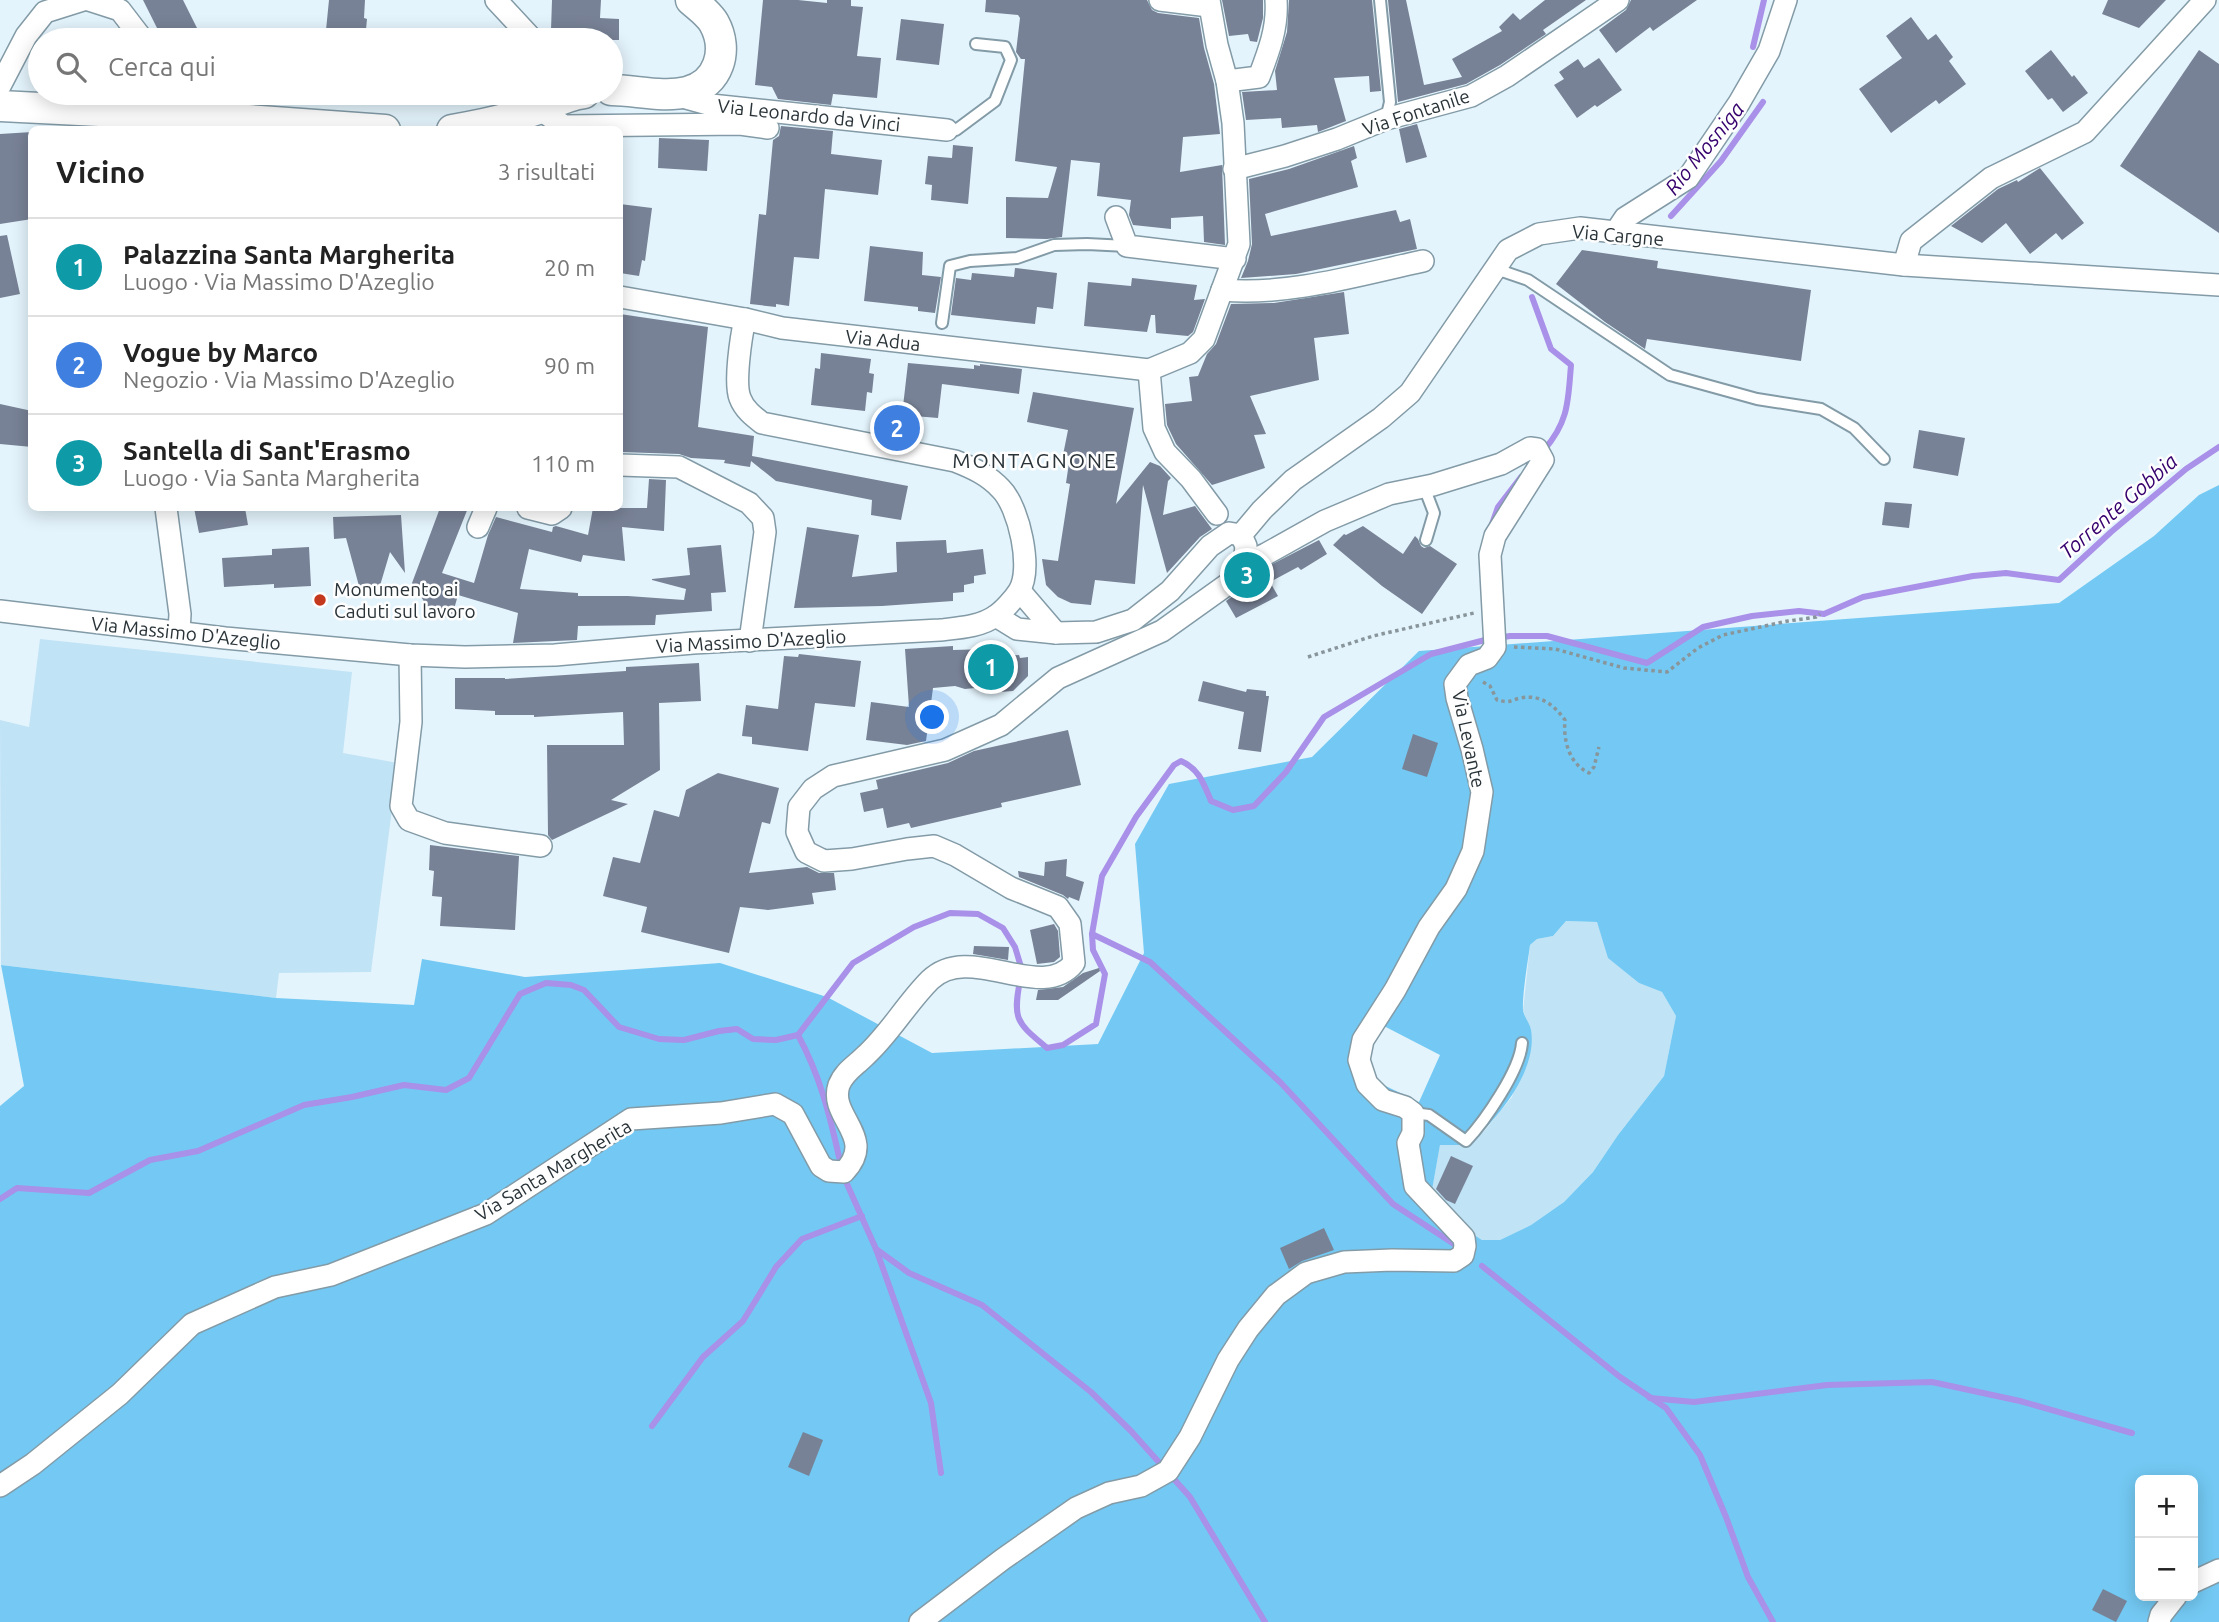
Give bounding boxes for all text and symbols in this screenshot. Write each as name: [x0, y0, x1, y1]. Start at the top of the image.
search box: [28, 28, 623, 105]
icon: search: [52, 48, 90, 86]
text: Cerca qui: [108, 52, 216, 81]
street label: Via Fontanile: [1360, 84, 1472, 140]
street label: Via Leonardo da Vinci: [716, 94, 902, 136]
water label: Rio Mosniga: [1659, 97, 1749, 199]
text: Vicino: [56, 155, 145, 189]
text: 3 risultati: [498, 159, 595, 184]
street label: Via Cargne: [1571, 220, 1665, 250]
text: Palazzina Santa Margherita: [123, 240, 455, 269]
text: 1: [73, 255, 85, 280]
text: 20 m: [544, 255, 595, 280]
text: Luogo · Via Massimo D'Azeglio: [123, 269, 435, 294]
street label: Via Adua: [844, 325, 922, 355]
text: Vogue by Marco: [123, 338, 318, 367]
text: 2: [73, 353, 85, 378]
text: 90 m: [544, 353, 595, 378]
text: Negozio · Via Massimo D'Azeglio: [123, 367, 455, 392]
pin: 2: [874, 402, 920, 454]
text: Santella di Sant'Erasmo: [123, 436, 411, 465]
district label: MONTAGNONE: [952, 448, 1118, 472]
water label: Torrente Gobbia: [2054, 448, 2182, 564]
text: 3: [73, 451, 85, 476]
text: 110 m: [531, 451, 595, 476]
text: Luogo · Via Santa Margherita: [123, 465, 420, 490]
pin: 3: [1224, 549, 1270, 601]
place label: Monumento ai Caduti sul lavoro: [334, 578, 476, 622]
marker: Monumento ai Caduti sul lavoro: [312, 592, 328, 608]
street label: Via Massimo D'Azeglio: [90, 612, 282, 654]
street label: Via Massimo D'Azeglio: [655, 625, 847, 657]
pin: 1: [968, 641, 1014, 693]
street label: Via Levante: [1448, 688, 1490, 790]
your location: [915, 700, 949, 734]
street label: Via Santa Margherita: [471, 1115, 635, 1225]
map controls: [2135, 1475, 2198, 1601]
button: +: [2135, 1475, 2198, 1538]
button: −: [2135, 1538, 2198, 1601]

